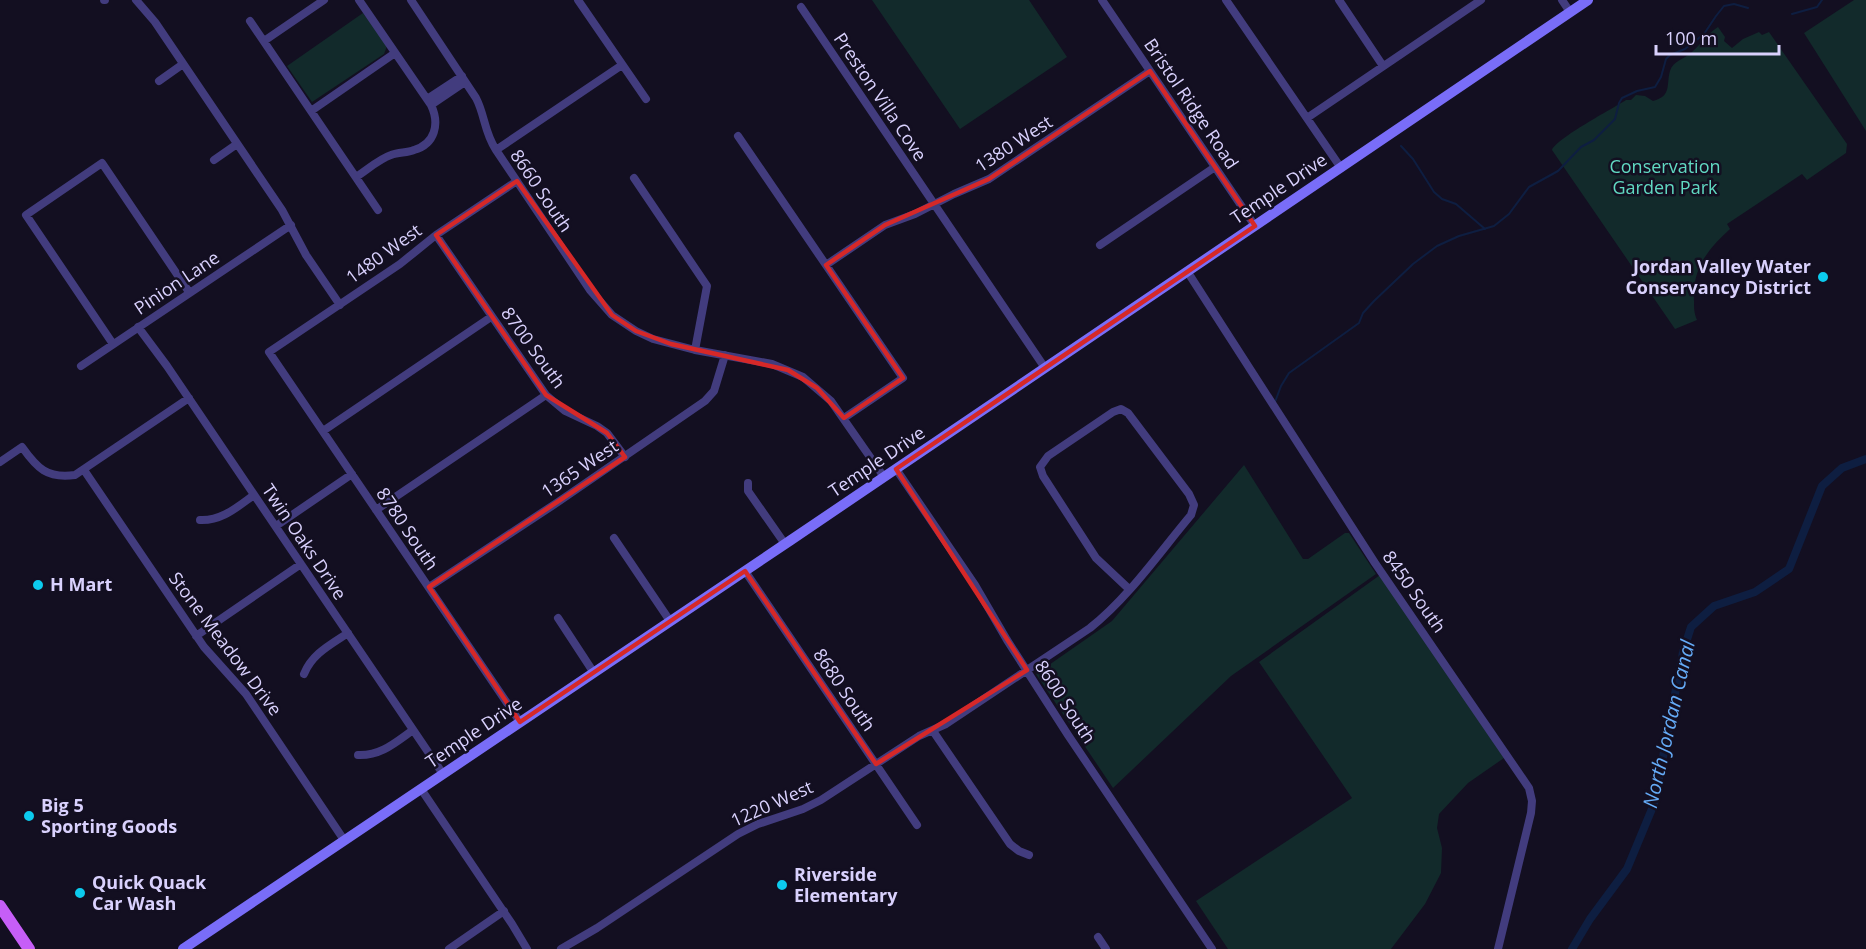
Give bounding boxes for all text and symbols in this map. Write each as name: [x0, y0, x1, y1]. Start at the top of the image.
scale bar: [1656, 18, 1779, 56]
text: 100 m: [1665, 26, 1717, 50]
street label: Preston Villa Cove: [829, 27, 933, 165]
street label: Bristol Ridge Road: [1139, 33, 1244, 173]
street label: 1380 West: [970, 109, 1057, 177]
street label: 8660 South: [505, 144, 578, 237]
street label: Temple Drive: [1226, 147, 1331, 229]
park label: Conservation Garden Park: [1609, 154, 1721, 199]
street label: 1480 West: [341, 218, 426, 289]
street label: Pinion Lane: [129, 245, 224, 320]
place label: Jordan Valley Water Conservancy District: [1625, 254, 1811, 299]
marker: Jordan Valley Water Conservancy District: [1816, 270, 1830, 284]
street label: 8700 South: [496, 302, 571, 393]
street label: Temple Drive: [824, 420, 929, 502]
street label: 1365 West: [536, 434, 622, 503]
street label: Twin Oaks Drive: [257, 479, 352, 604]
street label: 8780 South: [371, 482, 444, 575]
street label: 8450 South: [1378, 546, 1452, 637]
street label: Stone Meadow Drive: [164, 567, 288, 720]
place label: H Mart: [50, 572, 112, 596]
marker: H Mart: [31, 578, 45, 592]
water label: North Jordan Canal: [1636, 636, 1701, 811]
street label: 8680 South: [808, 643, 881, 736]
street label: 8600 South: [1030, 655, 1102, 748]
street label: Temple Drive: [421, 691, 526, 773]
street label: 1220 West: [727, 774, 816, 832]
place label: Big 5 Sporting Goods: [41, 793, 177, 838]
marker: Big 5 Sporting Goods: [22, 809, 36, 823]
place label: Riverside Elementary: [794, 862, 898, 907]
place label: Quick Quack Car Wash: [92, 870, 207, 915]
marker: Riverside Elementary: [775, 878, 789, 892]
marker: Quick Quack Car Wash: [73, 886, 87, 900]

